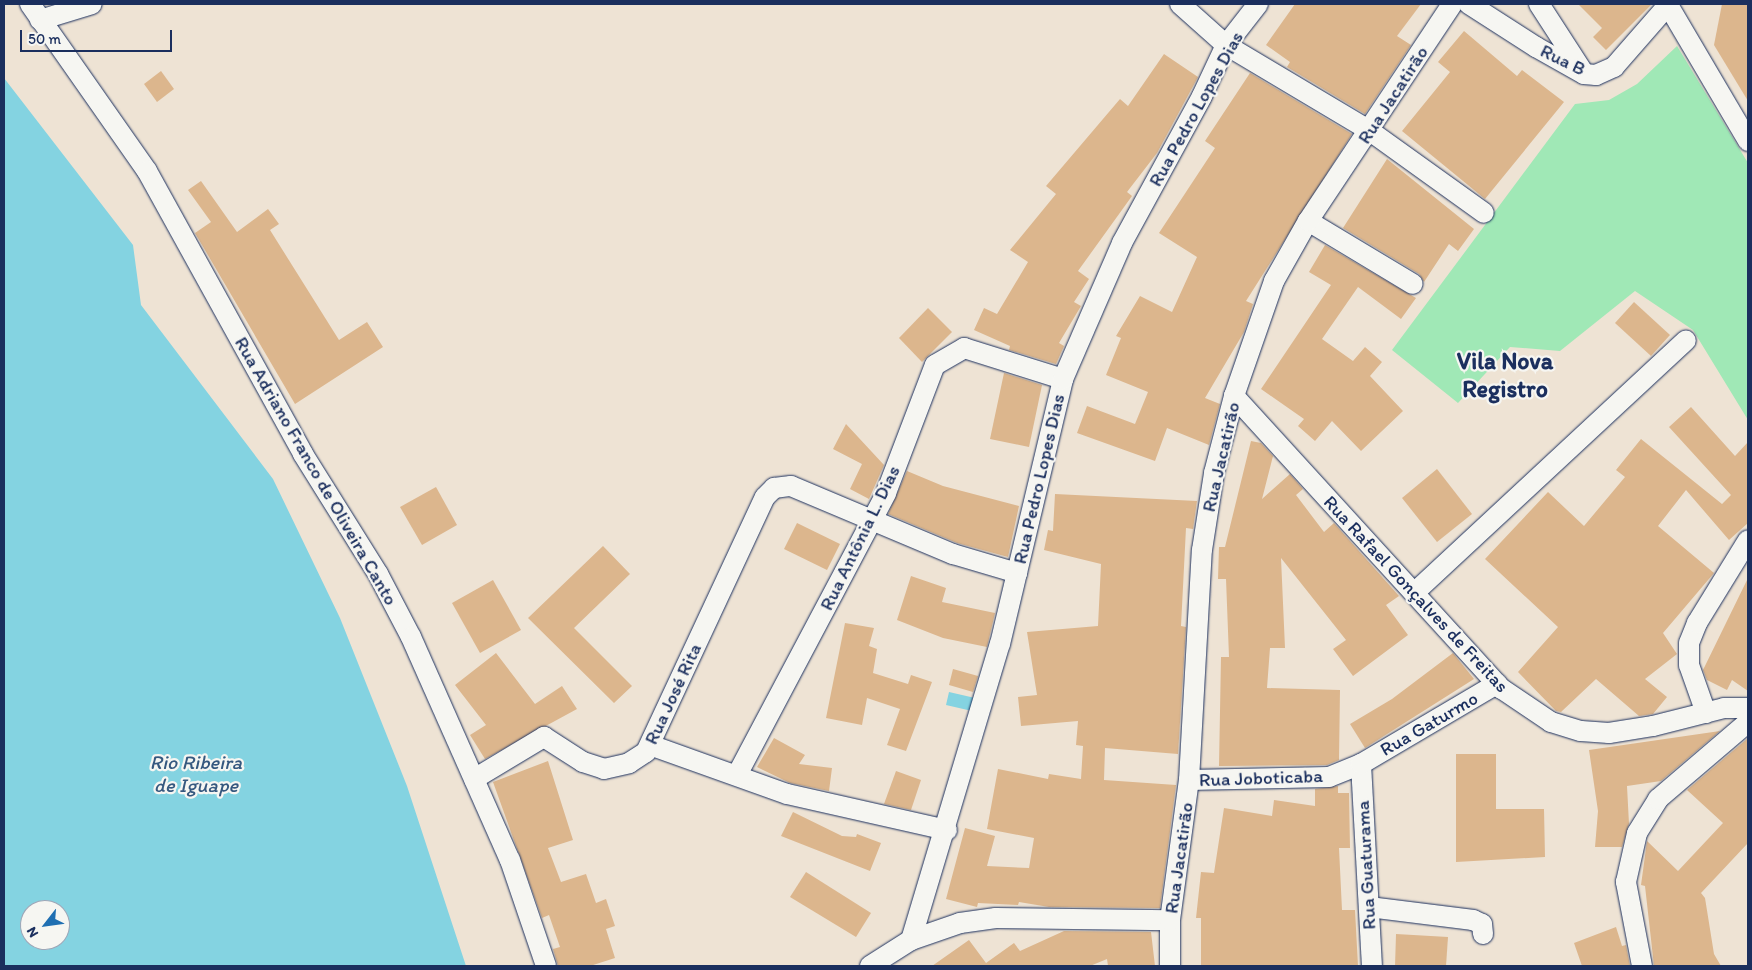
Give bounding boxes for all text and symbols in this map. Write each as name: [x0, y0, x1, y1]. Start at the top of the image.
scale bar: [22, 20, 175, 52]
street label: Rua Pedro Lopes Dias: [1144, 28, 1248, 190]
text: 50 m: [28, 30, 61, 48]
street label: Rua B: [1536, 39, 1590, 81]
street label: Rua Jacatirão: [1353, 42, 1433, 148]
street label: Rua Adriano Franco de Oliveira Canto: [230, 333, 402, 609]
district label: Vila Nova Registro: [1457, 347, 1553, 403]
street label: Rua Pedro Lopes Dias: [1008, 392, 1070, 566]
street label: Rua Jacatirão: [1197, 400, 1245, 514]
street label: Rua Antônia L. Dias: [815, 462, 905, 614]
street label: Rua Rafael Gonçalves de Freitas: [1319, 491, 1513, 697]
street label: Rua José Rita: [640, 640, 706, 748]
street label: Rua Gaturmo: [1376, 687, 1482, 761]
water label: Rio Ribeira de Iguape: [150, 751, 242, 798]
street label: Rua Joboticaba: [1199, 764, 1323, 792]
street label: Rua Guaturama: [1351, 800, 1381, 930]
street label: Rua Jacatirão: [1160, 801, 1198, 915]
north arrow: [20, 900, 70, 950]
text: N: [23, 924, 42, 941]

